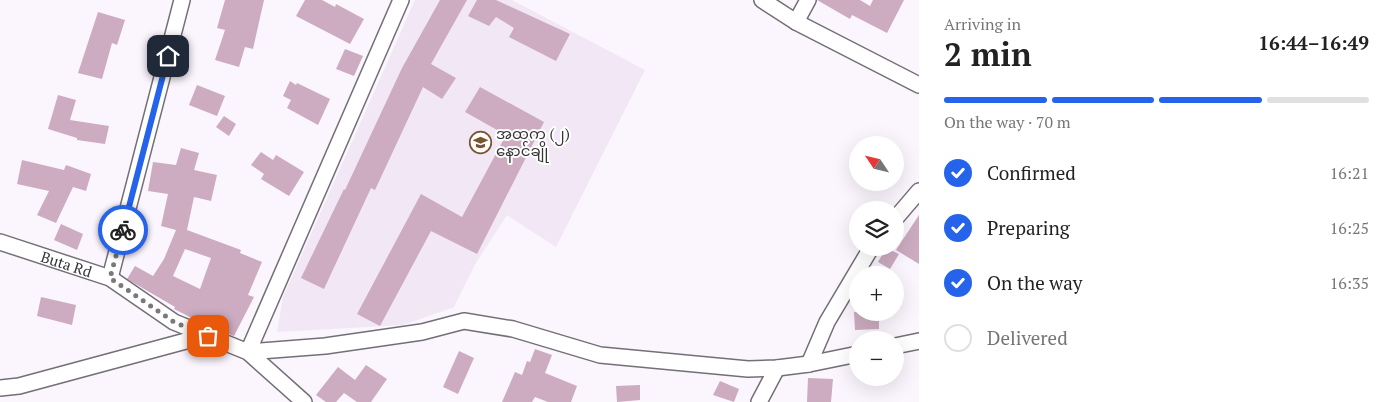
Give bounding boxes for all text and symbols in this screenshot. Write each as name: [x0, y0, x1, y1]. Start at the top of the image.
text: Arriving in: [944, 13, 1021, 35]
text: 16:44–16:49: [1258, 30, 1369, 55]
text: 2 min: [944, 33, 1032, 75]
pin: [147, 35, 189, 77]
icon: home: [154, 42, 182, 70]
text: On the way · 70 m: [944, 111, 1071, 133]
place label: အထက (၂) နောင်ချို: [496, 123, 570, 163]
school or university icon: အထက (၂) နောင်ချို: [468, 130, 492, 154]
north arrow: [849, 136, 904, 191]
map controls: [849, 136, 904, 386]
icon: check: [944, 159, 972, 187]
text: Confirmed: [987, 160, 1076, 185]
text: 16:21: [1330, 162, 1369, 184]
button: layers: [849, 201, 904, 256]
courier: [98, 205, 148, 255]
icon: check: [944, 214, 972, 242]
text: Preparing: [987, 215, 1070, 240]
icon: bike: [109, 216, 137, 244]
text: 16:25: [1330, 217, 1369, 239]
street label: Buta Rd: [38, 246, 95, 281]
button: +: [849, 266, 904, 321]
icon: check: [944, 269, 972, 297]
text: On the way: [987, 270, 1082, 295]
text: 16:35: [1330, 272, 1369, 294]
pin: [187, 315, 229, 357]
icon: bag: [194, 322, 222, 350]
text: Delivered: [987, 325, 1068, 350]
button: −: [849, 331, 904, 386]

